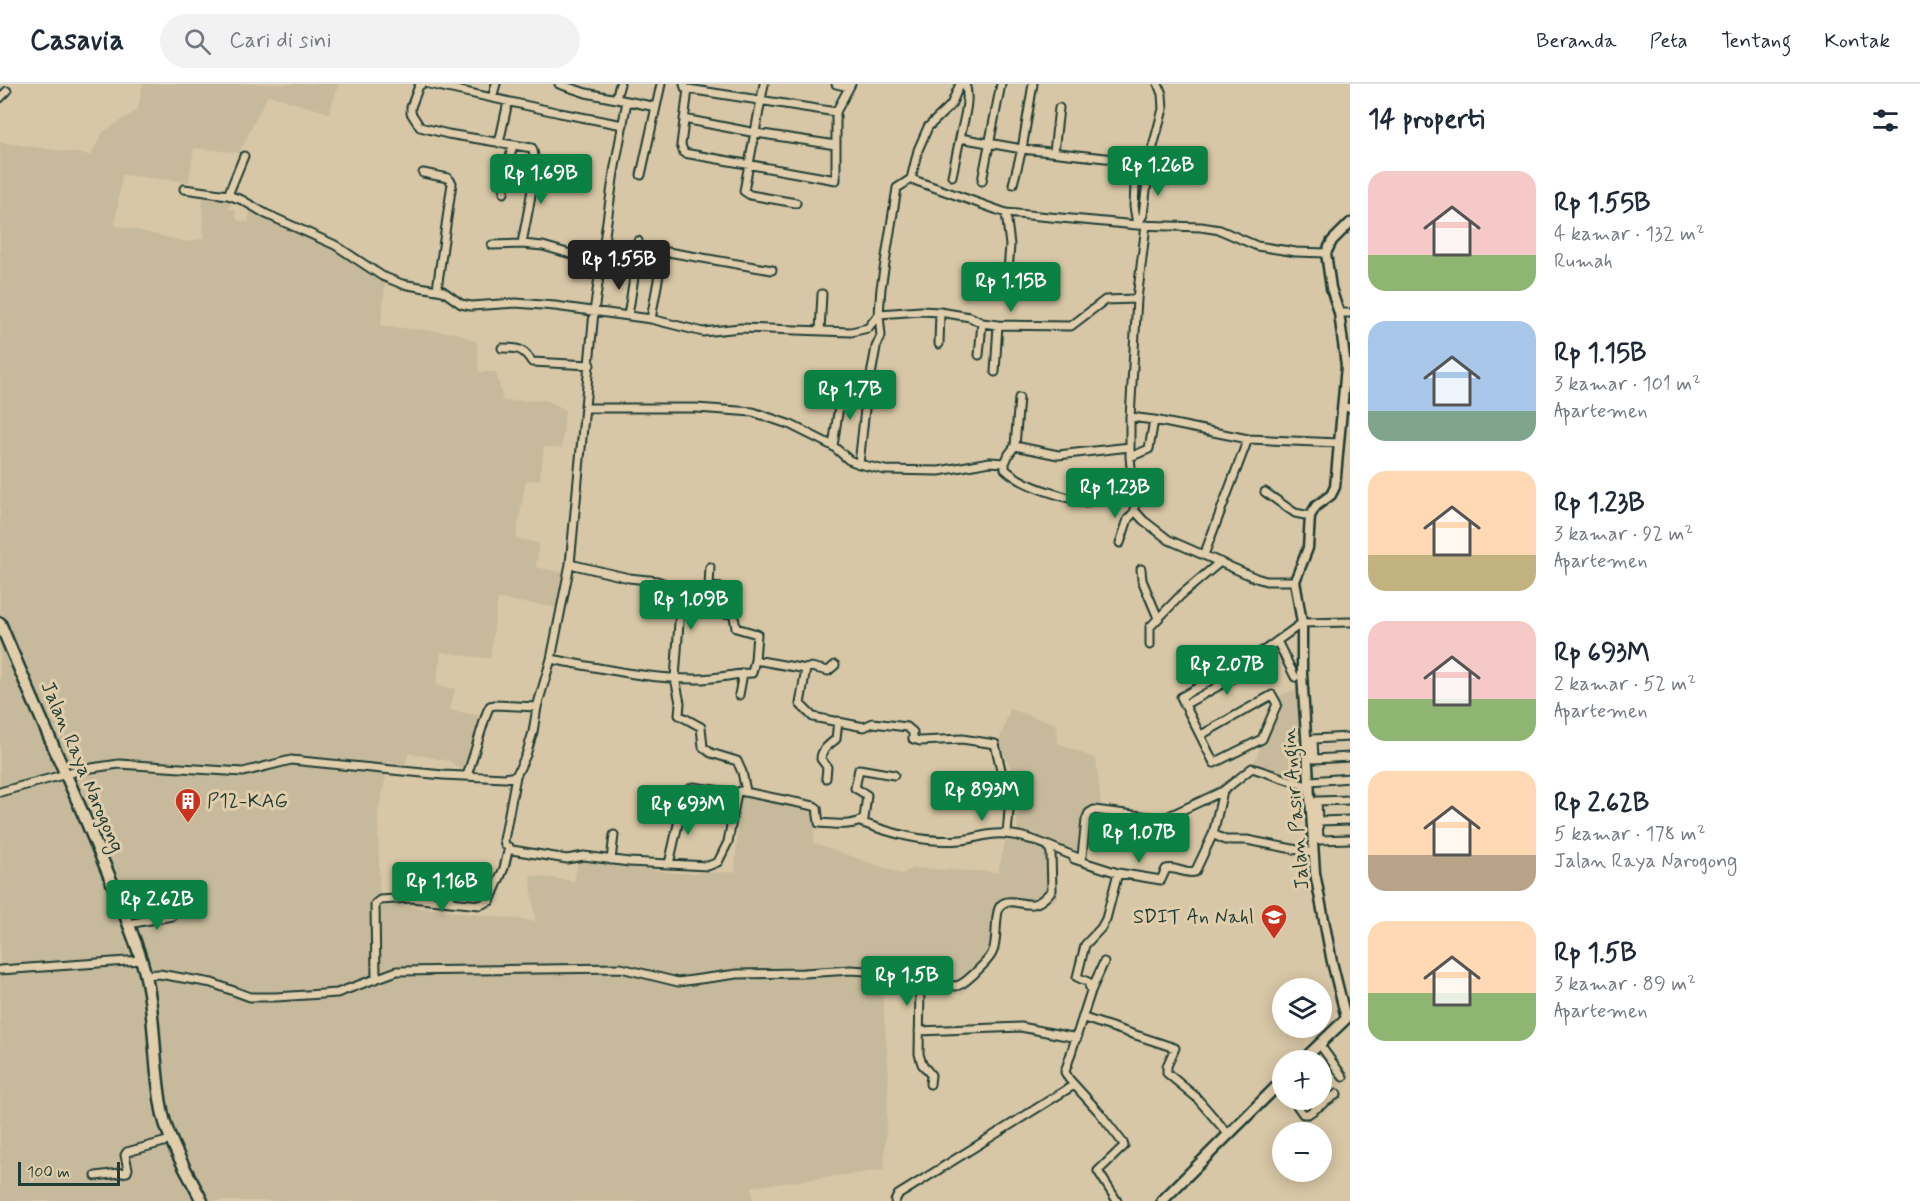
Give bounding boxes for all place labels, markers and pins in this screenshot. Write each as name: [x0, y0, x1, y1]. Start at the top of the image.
pin: Rp 1.26B: [1096, 146, 1220, 197]
pin: Rp 1.69B: [479, 154, 603, 205]
pin: Rp 1.55B: [557, 240, 681, 291]
pin: Rp 1.15B: [949, 262, 1073, 313]
pin: Rp 1.7B: [795, 370, 905, 421]
pin: Rp 1.23B: [1053, 468, 1177, 519]
pin: Rp 1.09B: [629, 580, 753, 631]
pin: Rp 2.07B: [1165, 645, 1289, 696]
pin: Rp 893M: [927, 771, 1037, 822]
pin: Rp 693M: [633, 785, 743, 836]
building icon: P12-KAG: [173, 786, 203, 824]
place label: P12-KAG: [207, 788, 288, 815]
pin: Rp 1.07B: [1077, 813, 1201, 864]
pin: Rp 1.16B: [380, 862, 504, 913]
pin: Rp 2.62B: [95, 880, 219, 931]
school or university icon: SDIT An Nahl: [1259, 902, 1289, 940]
place label: SDIT An Nahl: [1133, 904, 1254, 931]
pin: Rp 1.5B: [852, 956, 962, 1007]

